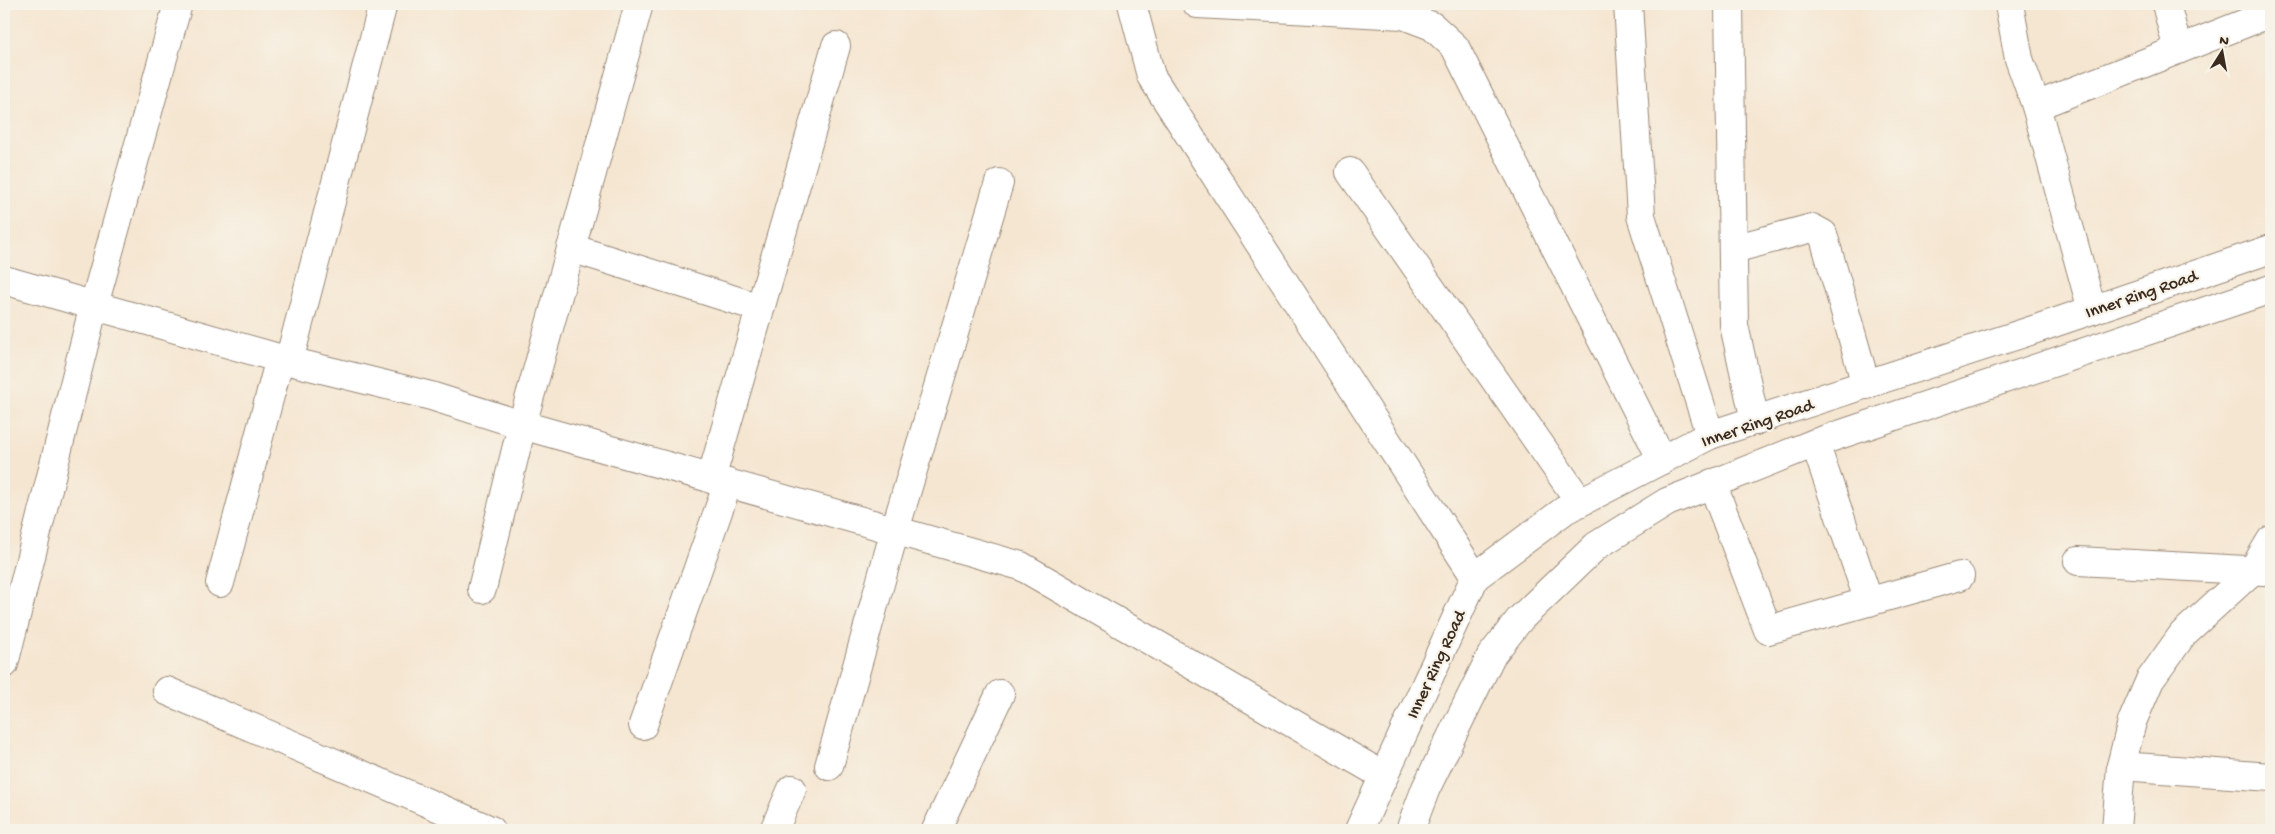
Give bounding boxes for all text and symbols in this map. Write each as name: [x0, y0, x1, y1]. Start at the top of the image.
north arrow: [2198, 28, 2248, 78]
text: N: [2218, 32, 2230, 51]
street label: Inner Ring Road: [2083, 266, 2202, 324]
street label: Inner Ring Road: [1699, 395, 1818, 453]
street label: Inner Ring Road: [1403, 606, 1472, 723]

